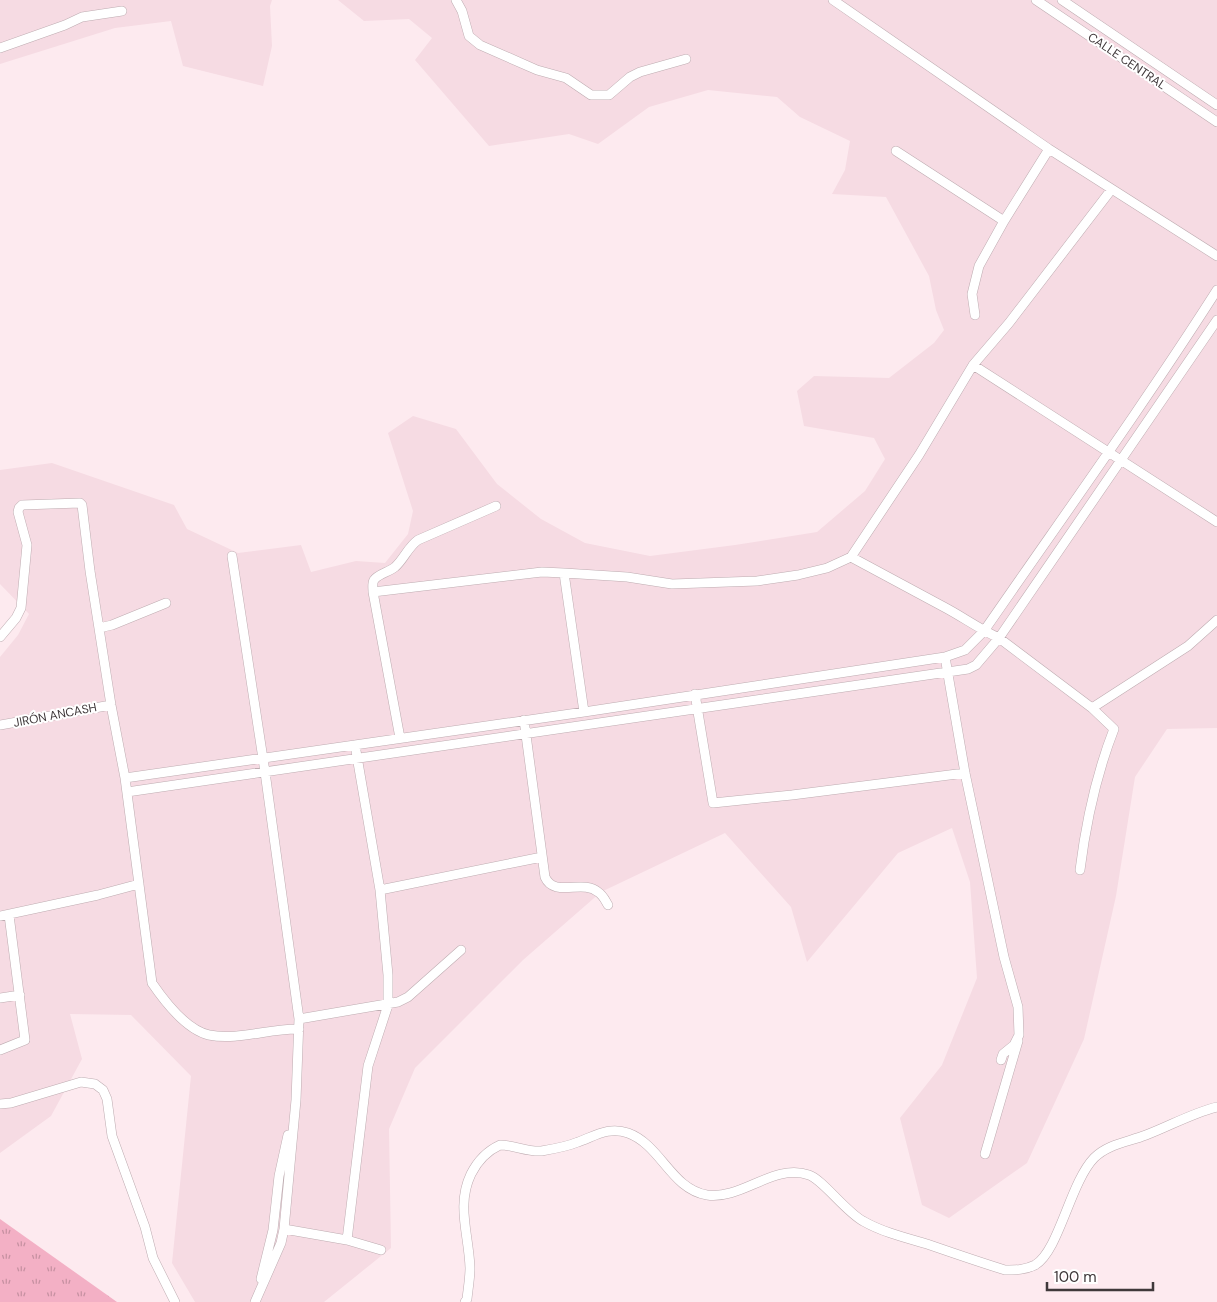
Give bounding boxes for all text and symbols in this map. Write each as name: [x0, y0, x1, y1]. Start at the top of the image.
street label: CALLE CENTRAL: [1085, 29, 1169, 93]
street label: JIRÓN ANCASH: [12, 699, 98, 731]
scale bar: [1047, 1260, 1153, 1292]
text: 100 m: [1054, 1267, 1097, 1287]

